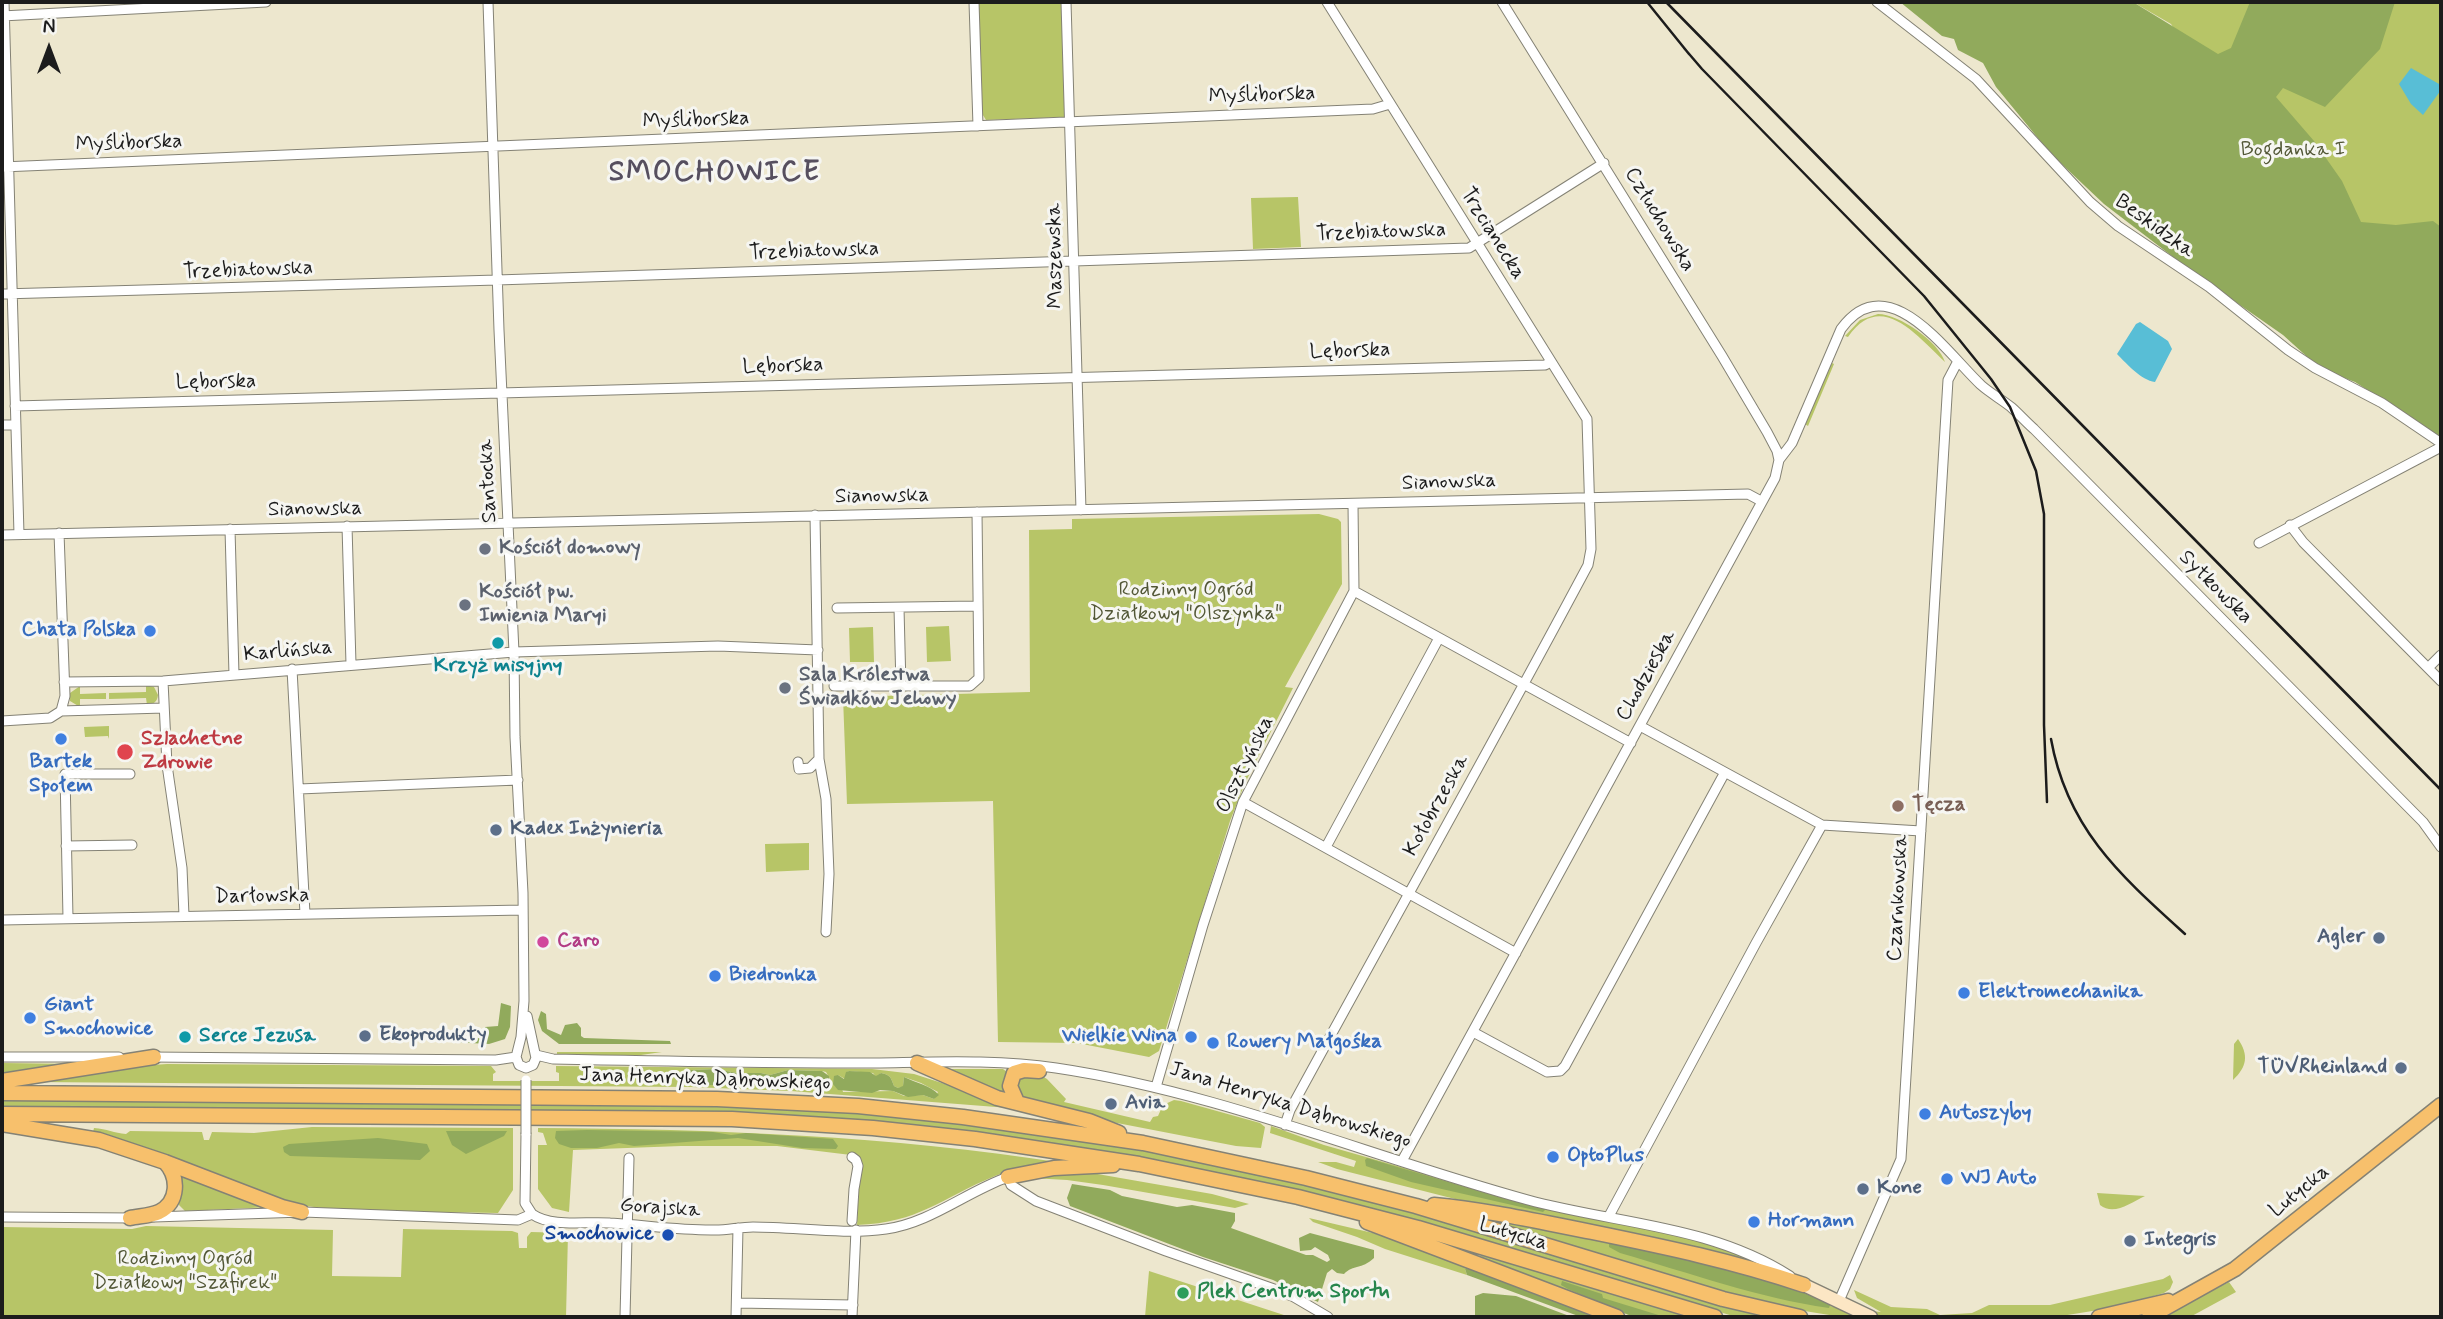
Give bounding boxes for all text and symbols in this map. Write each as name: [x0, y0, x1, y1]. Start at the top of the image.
north arrow: [14, 14, 84, 84]
text: N: [43, 15, 55, 40]
street label: Myśliborska: [1208, 82, 1316, 110]
street label: Myśliborska: [642, 107, 750, 135]
street label: Myśliborska: [75, 130, 183, 158]
park label: Bogdanka I: [2241, 138, 2345, 164]
district label: SMOCHOWICE: [616, 157, 814, 191]
street label: Człuchowska: [1618, 163, 1700, 277]
street label: Trzcianecka: [1454, 183, 1530, 285]
street label: Beskidzka: [2109, 190, 2199, 264]
street label: Maszewska: [1042, 203, 1070, 309]
street label: Trzebiatowska: [1315, 218, 1447, 248]
street label: Trzebiatowska: [748, 237, 880, 267]
street label: Trzebiatowska: [182, 256, 314, 286]
street label: Lęborska: [1309, 338, 1391, 366]
street label: Lęborska: [742, 353, 824, 381]
street label: Lęborska: [175, 370, 257, 396]
street label: Santocka: [474, 438, 504, 524]
street label: Sianowska: [1401, 469, 1497, 497]
street label: Sianowska: [835, 484, 929, 510]
street label: Sianowska: [268, 497, 362, 523]
place label: Kościół domowy: [499, 536, 641, 562]
marker: Kościół domowy: [477, 541, 493, 557]
street label: Sytkowska: [2173, 546, 2257, 630]
park label: Rodzinny Ogród Działkowy "Olszynka": [1090, 578, 1282, 628]
place label: Kościół pw. Imienia Maryi: [479, 580, 607, 630]
marker: Kościół pw. Imienia Maryi: [457, 597, 473, 613]
place label: Chata Polska: [21, 618, 136, 644]
marker: Chata Polska: [142, 623, 158, 639]
street label: Chodzieska: [1612, 626, 1682, 726]
marker: Krzyż misyjny: [490, 635, 506, 651]
street label: Karlińska: [243, 636, 333, 668]
place label: Krzyż misyjny: [434, 654, 562, 680]
place label: Sala Królestwa Świadków Jehowy: [799, 663, 957, 713]
marker: Sala Królestwa Świadków Jehowy: [777, 680, 793, 696]
street label: Olsztyńska: [1212, 712, 1280, 818]
place label: Szlachetne Zdrowie: [141, 727, 243, 777]
marker: Bartek Społem: [53, 731, 69, 747]
marker: Szlachetne Zdrowie: [115, 742, 135, 762]
place label: Bartek Społem: [29, 750, 93, 800]
street label: Kołobrzeska: [1399, 751, 1475, 861]
place label: Tęcza: [1912, 793, 1965, 819]
marker: Tęcza: [1890, 798, 1906, 814]
place label: Kadex Inżynieria: [510, 817, 663, 843]
marker: Kadex Inżynieria: [488, 822, 504, 838]
street label: Czarnkowska: [1883, 834, 1915, 962]
street label: Darłowska: [214, 884, 310, 910]
place label: Agler: [2317, 925, 2365, 951]
place label: Caro: [557, 929, 599, 955]
marker: Agler: [2371, 930, 2387, 946]
marker: Caro: [535, 934, 551, 950]
place label: Biedronka: [729, 963, 817, 989]
marker: Biedronka: [707, 968, 723, 984]
place label: Elektromechanika: [1978, 980, 2142, 1006]
marker: Elektromechanika: [1956, 985, 1972, 1001]
place label: Giant Smochowice: [44, 993, 153, 1043]
marker: Giant Smochowice: [22, 1010, 38, 1026]
place label: Ekoprodukty: [379, 1023, 487, 1049]
place label: Serce Jezusa: [199, 1024, 316, 1050]
place label: Wielkie Wina: [1062, 1024, 1177, 1050]
marker: Ekoprodukty: [357, 1028, 373, 1044]
marker: Serce Jezusa: [177, 1029, 193, 1045]
marker: Wielkie Wina: [1183, 1029, 1199, 1045]
place label: Rowery Małgośka: [1227, 1030, 1382, 1056]
marker: Rowery Małgośka: [1205, 1035, 1221, 1051]
place label: TÜVRheinland: [2257, 1055, 2387, 1081]
street label: Jana Henryka Dąbrowskiego: [1166, 1057, 1414, 1155]
marker: TÜVRheinland: [2393, 1060, 2409, 1076]
street label: Jana Henryka Dąbrowskiego: [579, 1063, 831, 1097]
place label: Avia: [1125, 1091, 1165, 1117]
marker: Avia: [1103, 1096, 1119, 1112]
place label: Autoszyby: [1939, 1101, 2031, 1127]
marker: Autoszyby: [1917, 1106, 1933, 1122]
place label: OptoPlus: [1567, 1144, 1644, 1170]
marker: OptoPlus: [1545, 1149, 1561, 1165]
street label: Lutycka: [2265, 1160, 2335, 1224]
place label: WJ Auto: [1961, 1166, 2037, 1192]
marker: WJ Auto: [1939, 1171, 1955, 1187]
place label: Kone: [1877, 1176, 1922, 1202]
marker: Kone: [1855, 1181, 1871, 1197]
street label: Gorajska: [619, 1194, 701, 1224]
place label: Hormann: [1768, 1209, 1855, 1235]
street label: Lutycka: [1476, 1213, 1550, 1257]
marker: Hormann: [1746, 1214, 1762, 1230]
place label: Smochowice: [545, 1222, 654, 1248]
marker: Smochowice: [660, 1227, 676, 1243]
place label: Integris: [2144, 1228, 2216, 1254]
marker: Integris: [2122, 1233, 2138, 1249]
park label: Rodzinny Ogród Działkowy "Szafirek": [93, 1247, 277, 1297]
place label: Plek Centrum Sportu: [1197, 1280, 1389, 1306]
marker: Plek Centrum Sportu: [1175, 1285, 1191, 1301]

